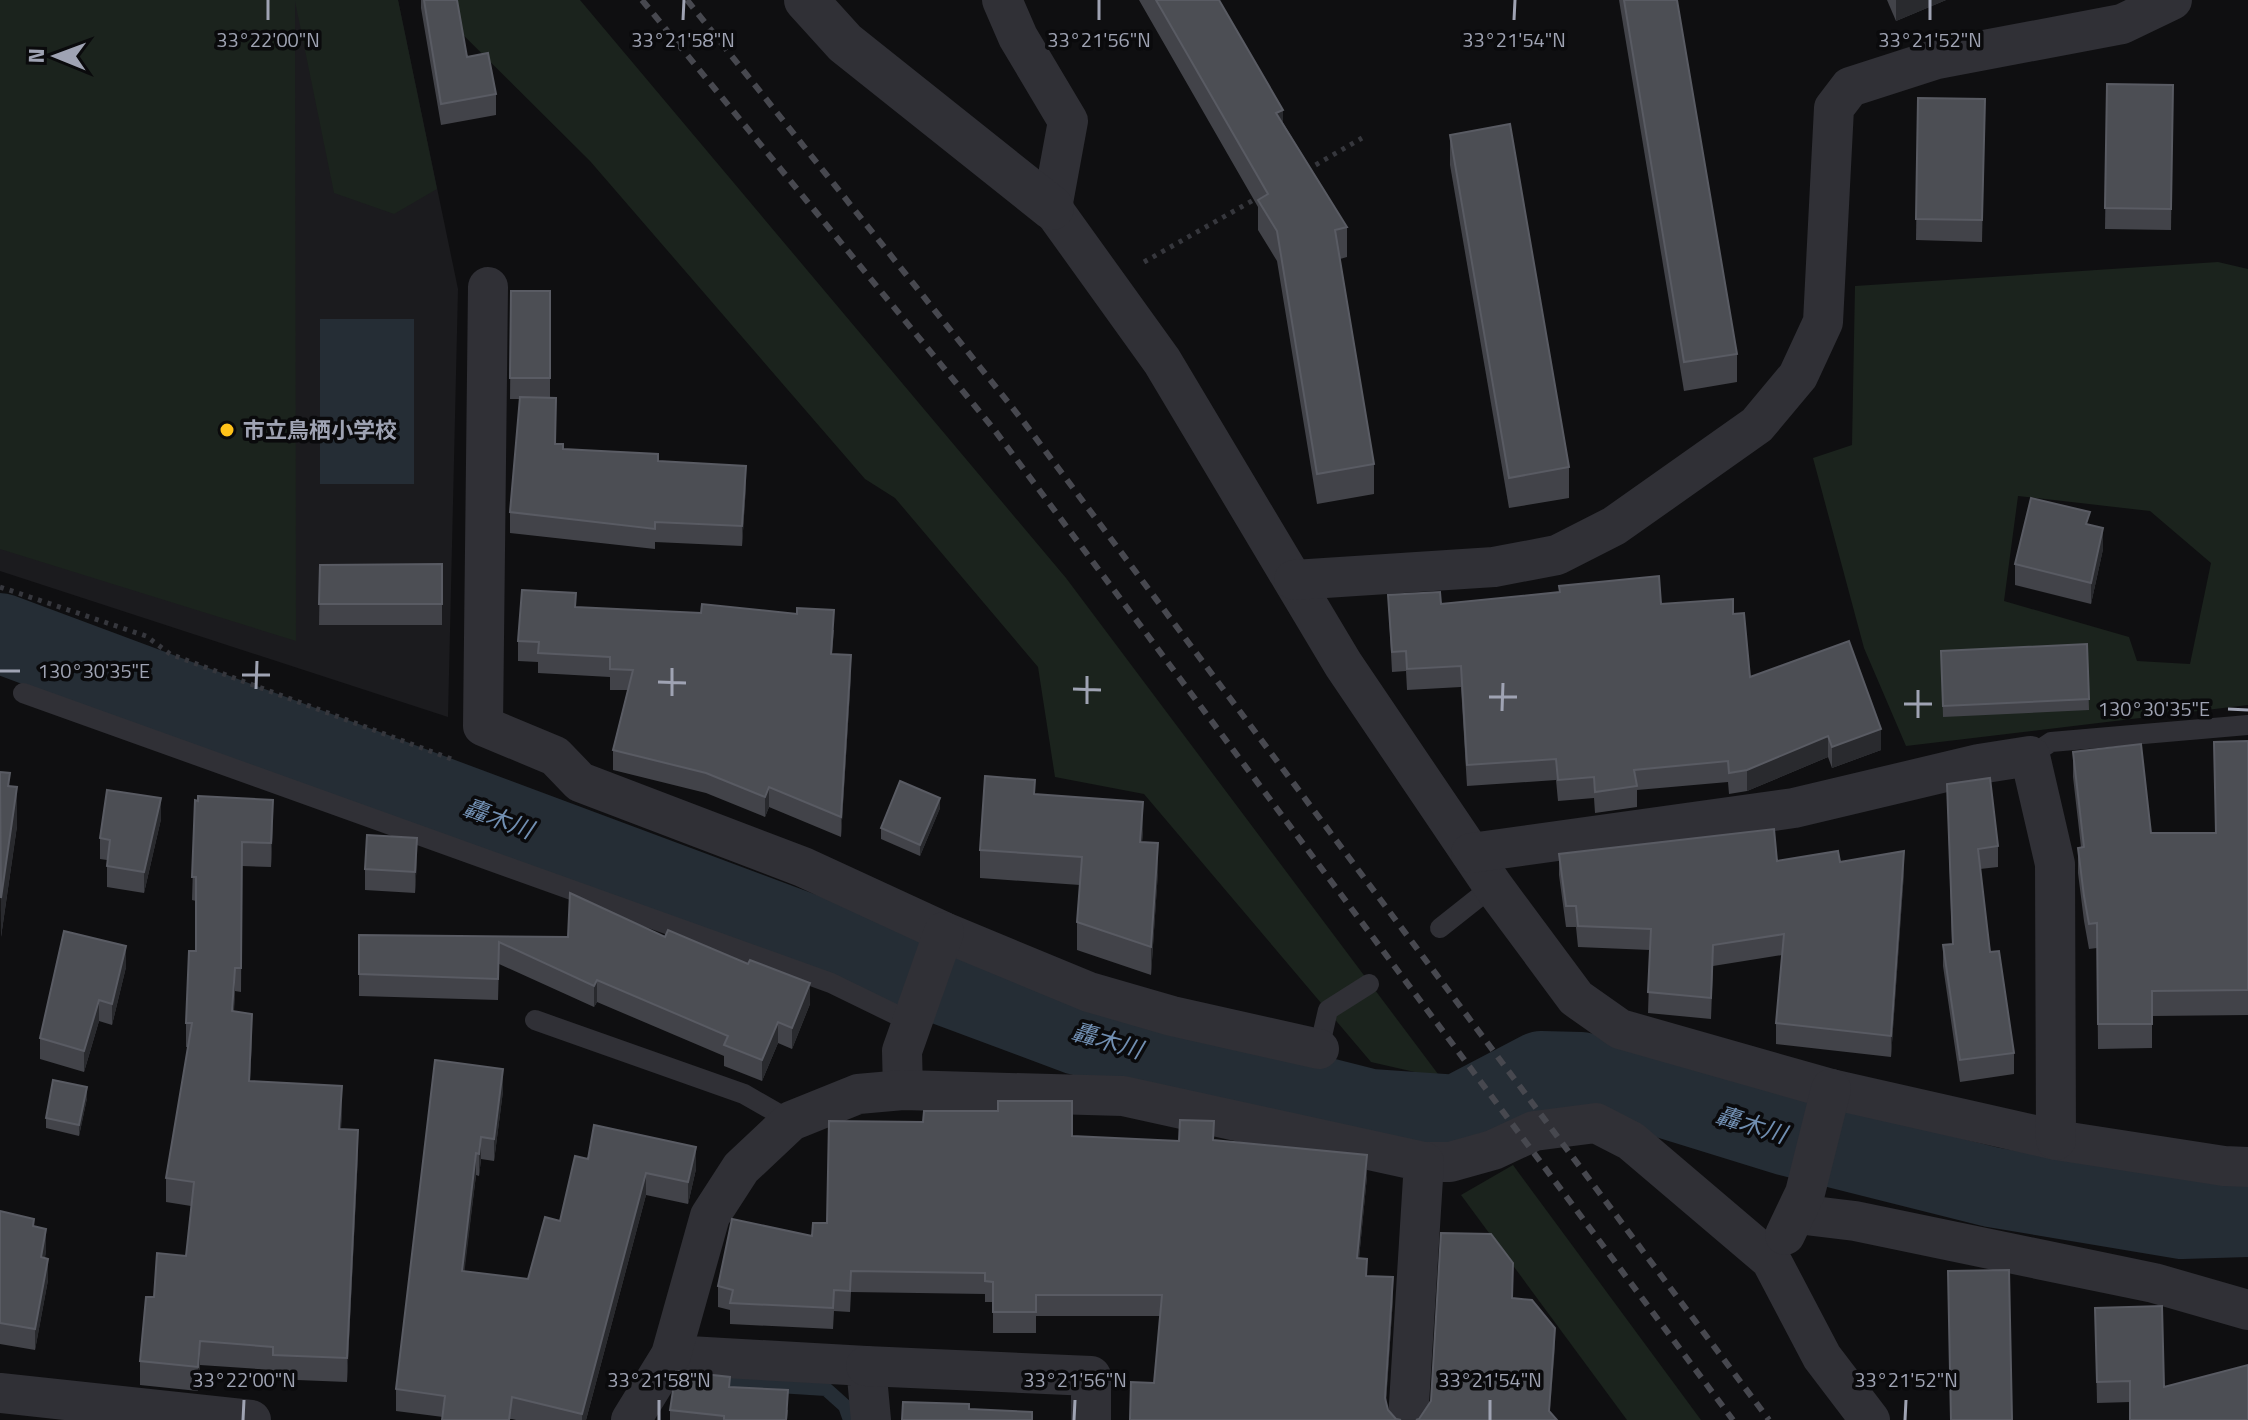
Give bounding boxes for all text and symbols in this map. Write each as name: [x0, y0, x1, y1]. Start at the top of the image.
north arrow: [16, 16, 96, 96]
text: 33°22'00"N: [216, 24, 320, 55]
text: 33°21'58"N: [631, 24, 735, 55]
text: 33°21'56"N: [1047, 24, 1151, 55]
text: 33°21'54"N: [1462, 24, 1566, 55]
text: 33°21'52"N: [1878, 24, 1982, 55]
text: N: [19, 48, 53, 64]
place label: 市立鳥栖小学校: [243, 413, 397, 447]
marker: 市立鳥栖小学校: [218, 421, 236, 439]
text: 130°30'35"E: [38, 655, 150, 686]
text: 130°30'35"E: [2098, 693, 2210, 724]
water label: 轟木川: [458, 789, 541, 848]
water label: 轟木川: [1068, 1013, 1150, 1068]
water label: 轟木川: [1712, 1096, 1794, 1153]
text: 33°22'00"N: [192, 1364, 296, 1395]
text: 33°21'58"N: [607, 1364, 711, 1395]
text: 33°21'56"N: [1023, 1364, 1127, 1395]
text: 33°21'54"N: [1438, 1364, 1542, 1395]
text: 33°21'52"N: [1854, 1364, 1958, 1395]

